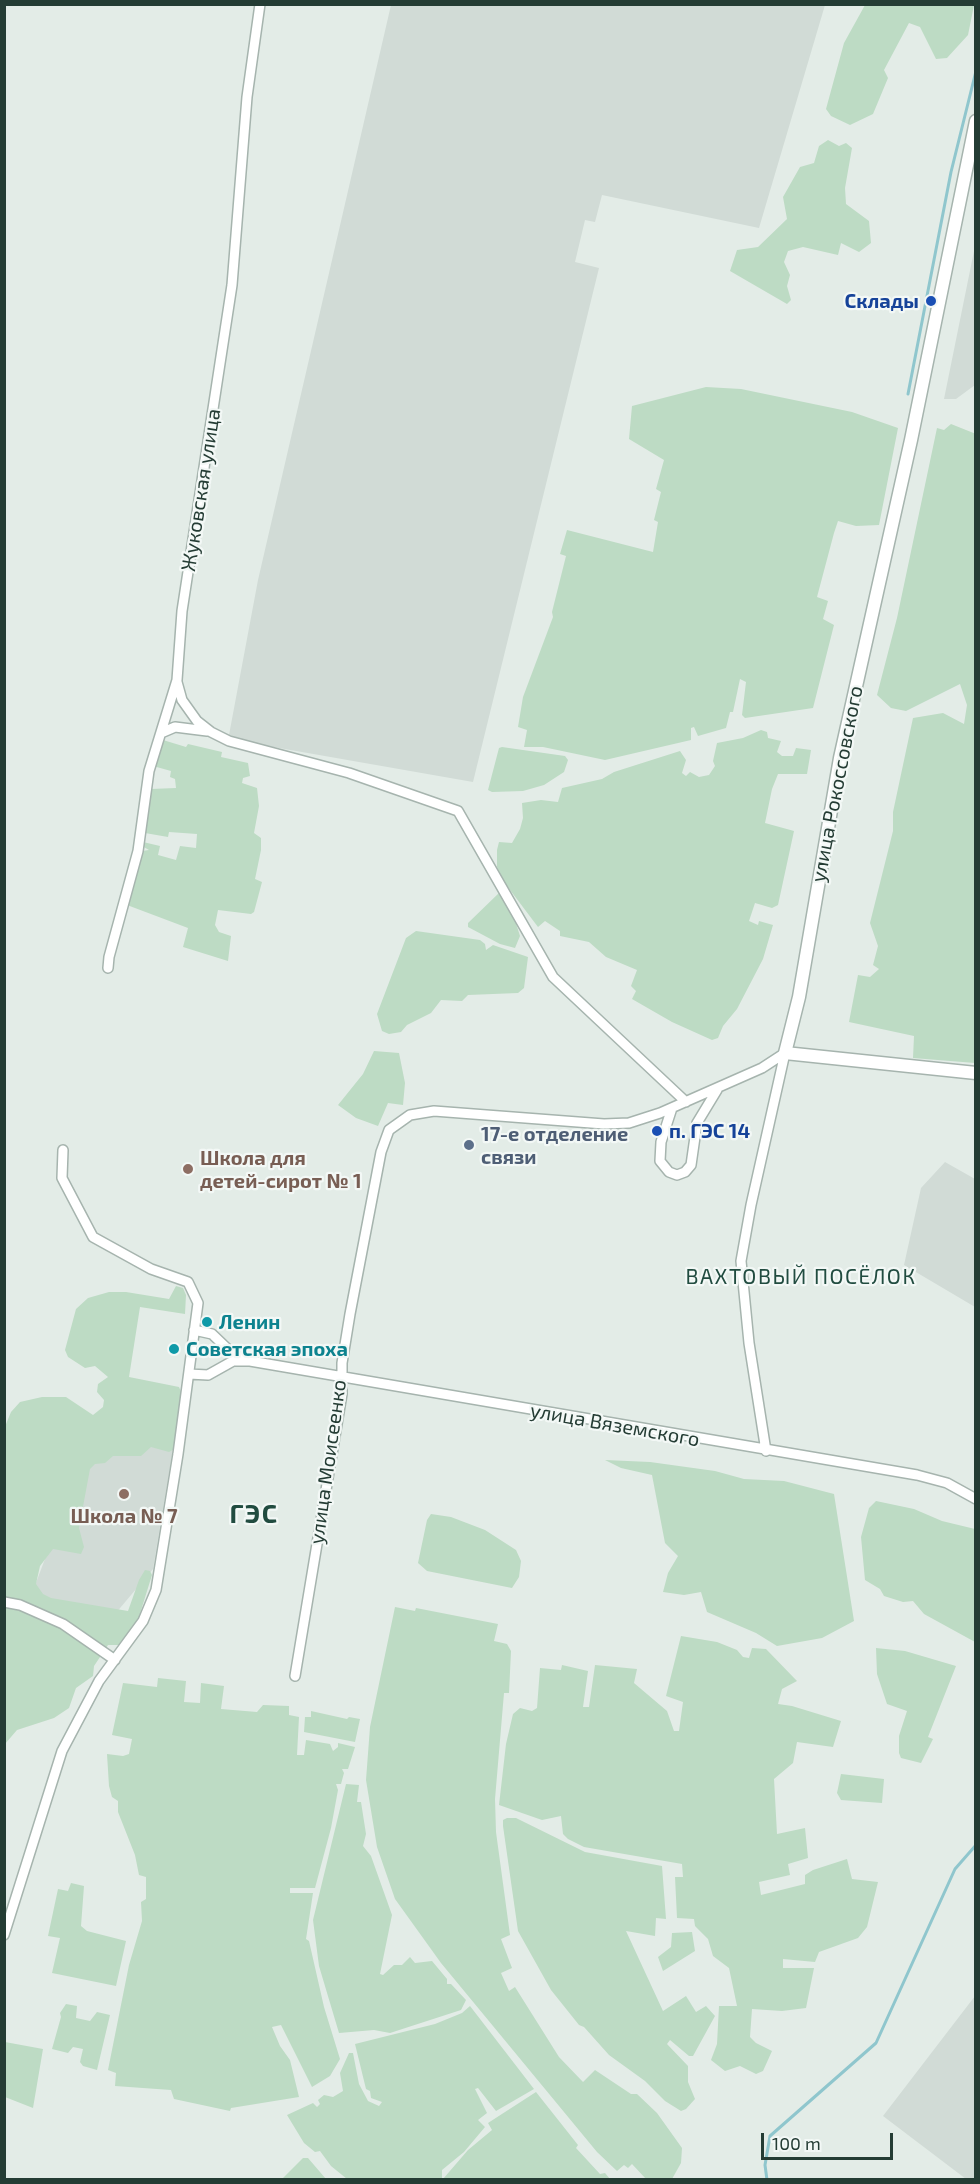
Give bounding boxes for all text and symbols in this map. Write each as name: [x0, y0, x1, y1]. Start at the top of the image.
place label: Склады: [844, 289, 919, 313]
marker: Склады: [924, 294, 938, 308]
street label: Жуковская улица: [176, 407, 226, 573]
street label: улица Рокоссовского: [806, 684, 868, 884]
place label: п. ГЭС 14: [669, 1119, 750, 1143]
place label: 17-е отделение связи: [481, 1122, 628, 1169]
marker: п. ГЭС 14: [650, 1124, 664, 1138]
marker: 17-е отделение связи: [462, 1138, 476, 1152]
place label: Школа для детей-сирот № 1: [200, 1146, 362, 1193]
marker: Школа для детей-сирот № 1: [181, 1162, 195, 1176]
district label: ВАХТОВЫЙ ПОСЁЛОК: [686, 1264, 916, 1290]
place label: Ленин: [219, 1310, 280, 1334]
marker: Ленин: [200, 1315, 214, 1329]
place label: Советская эпоха: [186, 1337, 348, 1361]
marker: Советская эпоха: [167, 1342, 181, 1356]
street label: улица Моисеенко: [305, 1378, 351, 1546]
street label: улица Вяземского: [528, 1398, 702, 1452]
marker: Школа № 7: [117, 1487, 131, 1501]
district label: ГЭС: [229, 1498, 279, 1530]
place label: Школа № 7: [70, 1504, 178, 1528]
scale bar: [764, 2121, 896, 2159]
text: 100 m: [772, 2132, 821, 2154]

